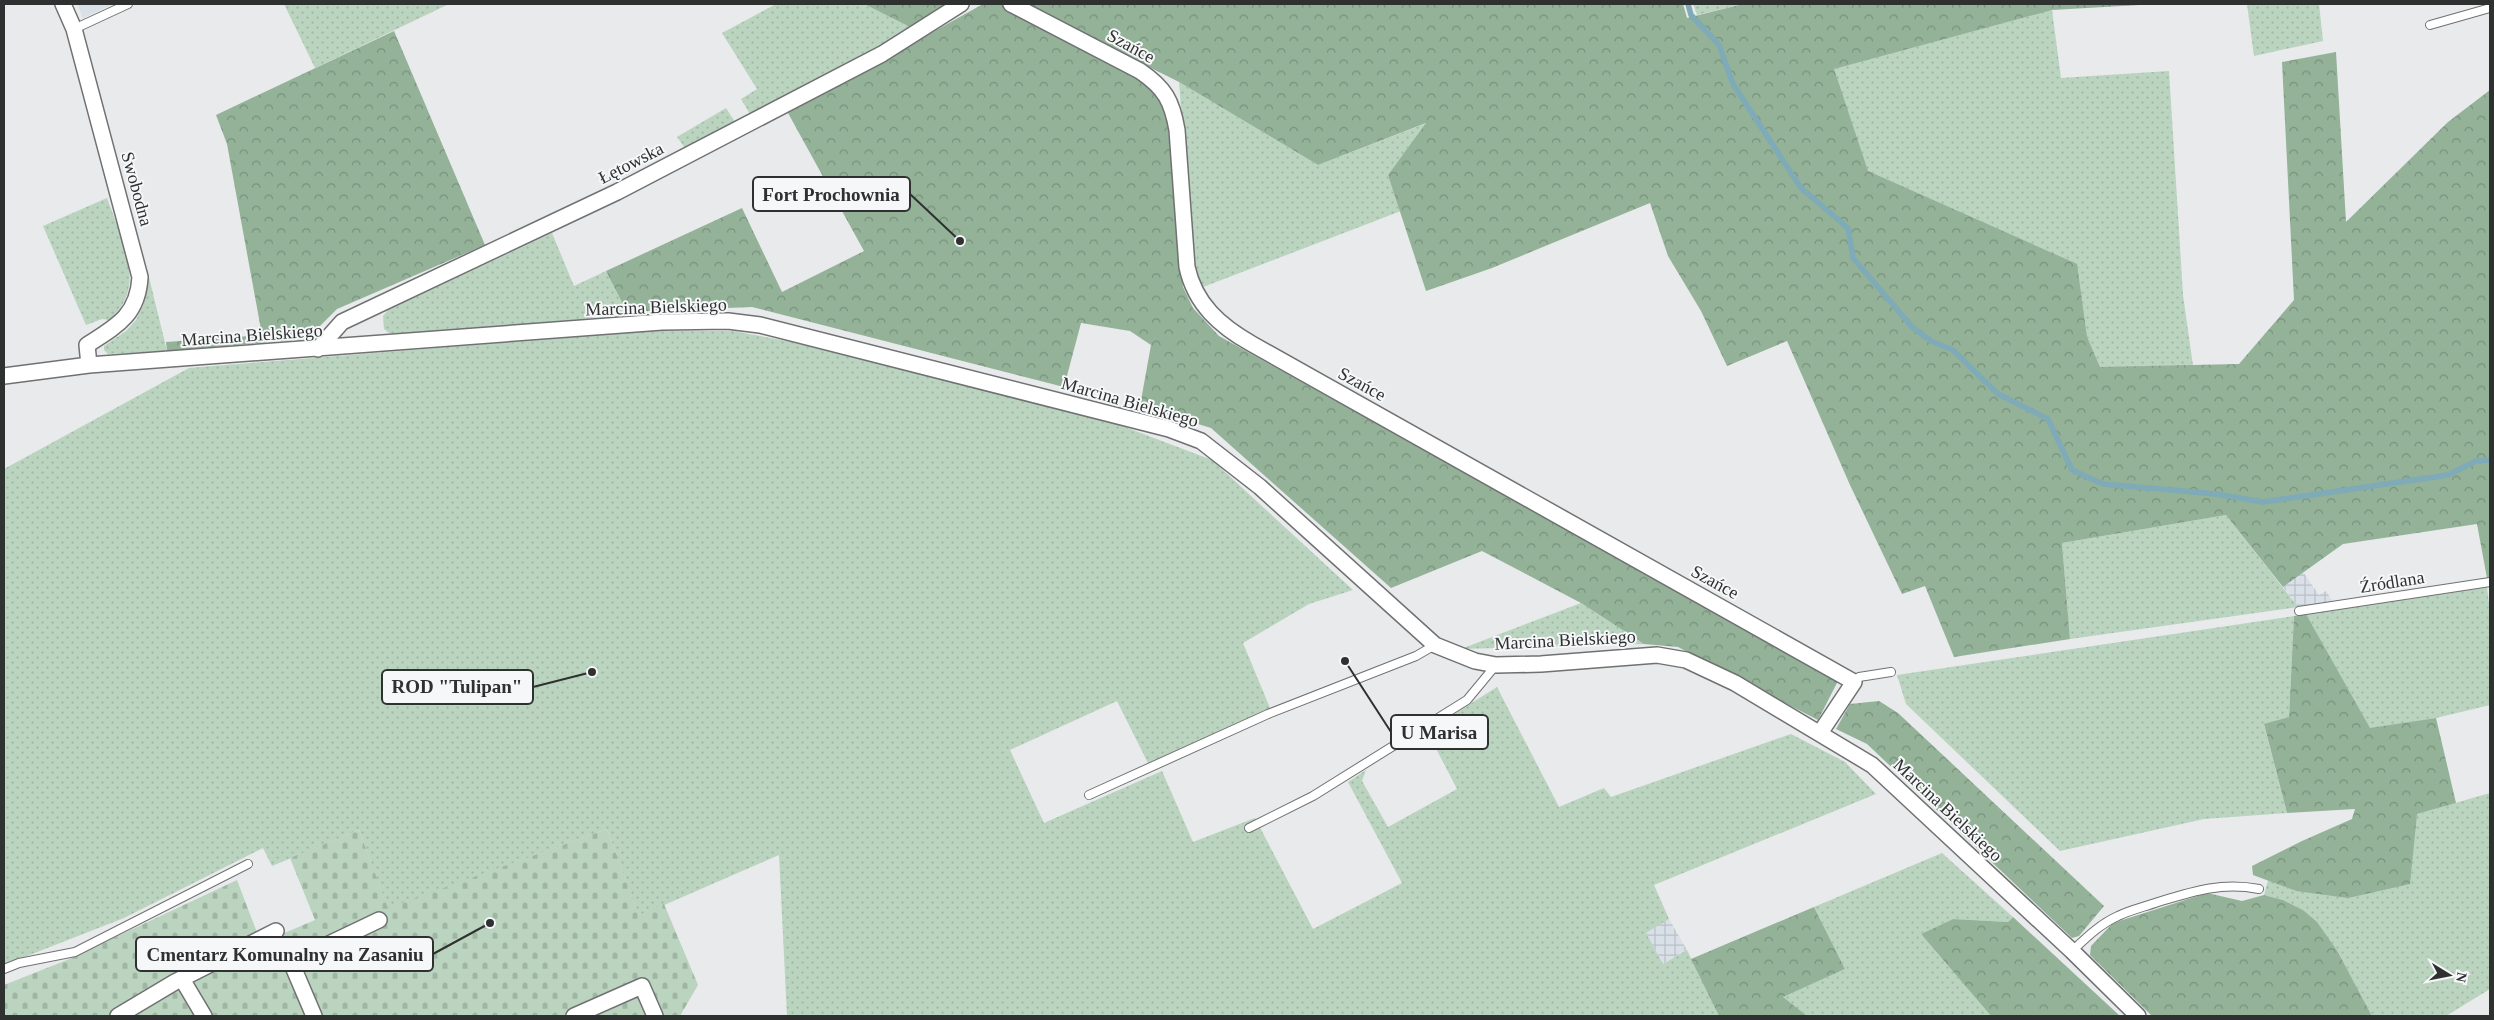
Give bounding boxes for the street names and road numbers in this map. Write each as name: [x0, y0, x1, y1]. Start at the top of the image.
street label: Szańce: [1104, 25, 1158, 67]
street label: Łętowska: [595, 138, 667, 188]
street label: Swobodna: [118, 150, 156, 228]
street label: Marcina Bielskiego: [585, 295, 727, 319]
street label: Marcina Bielskiego: [181, 320, 323, 350]
street label: Szańce: [1335, 363, 1389, 405]
street label: Marcina Bielskiego: [1059, 373, 1201, 431]
street label: Szańce: [1688, 561, 1742, 603]
street label: Źródlana: [2358, 566, 2426, 597]
street label: Marcina Bielskiego: [1494, 626, 1636, 654]
street label: Marcina Bielskiego: [1889, 754, 2007, 866]

